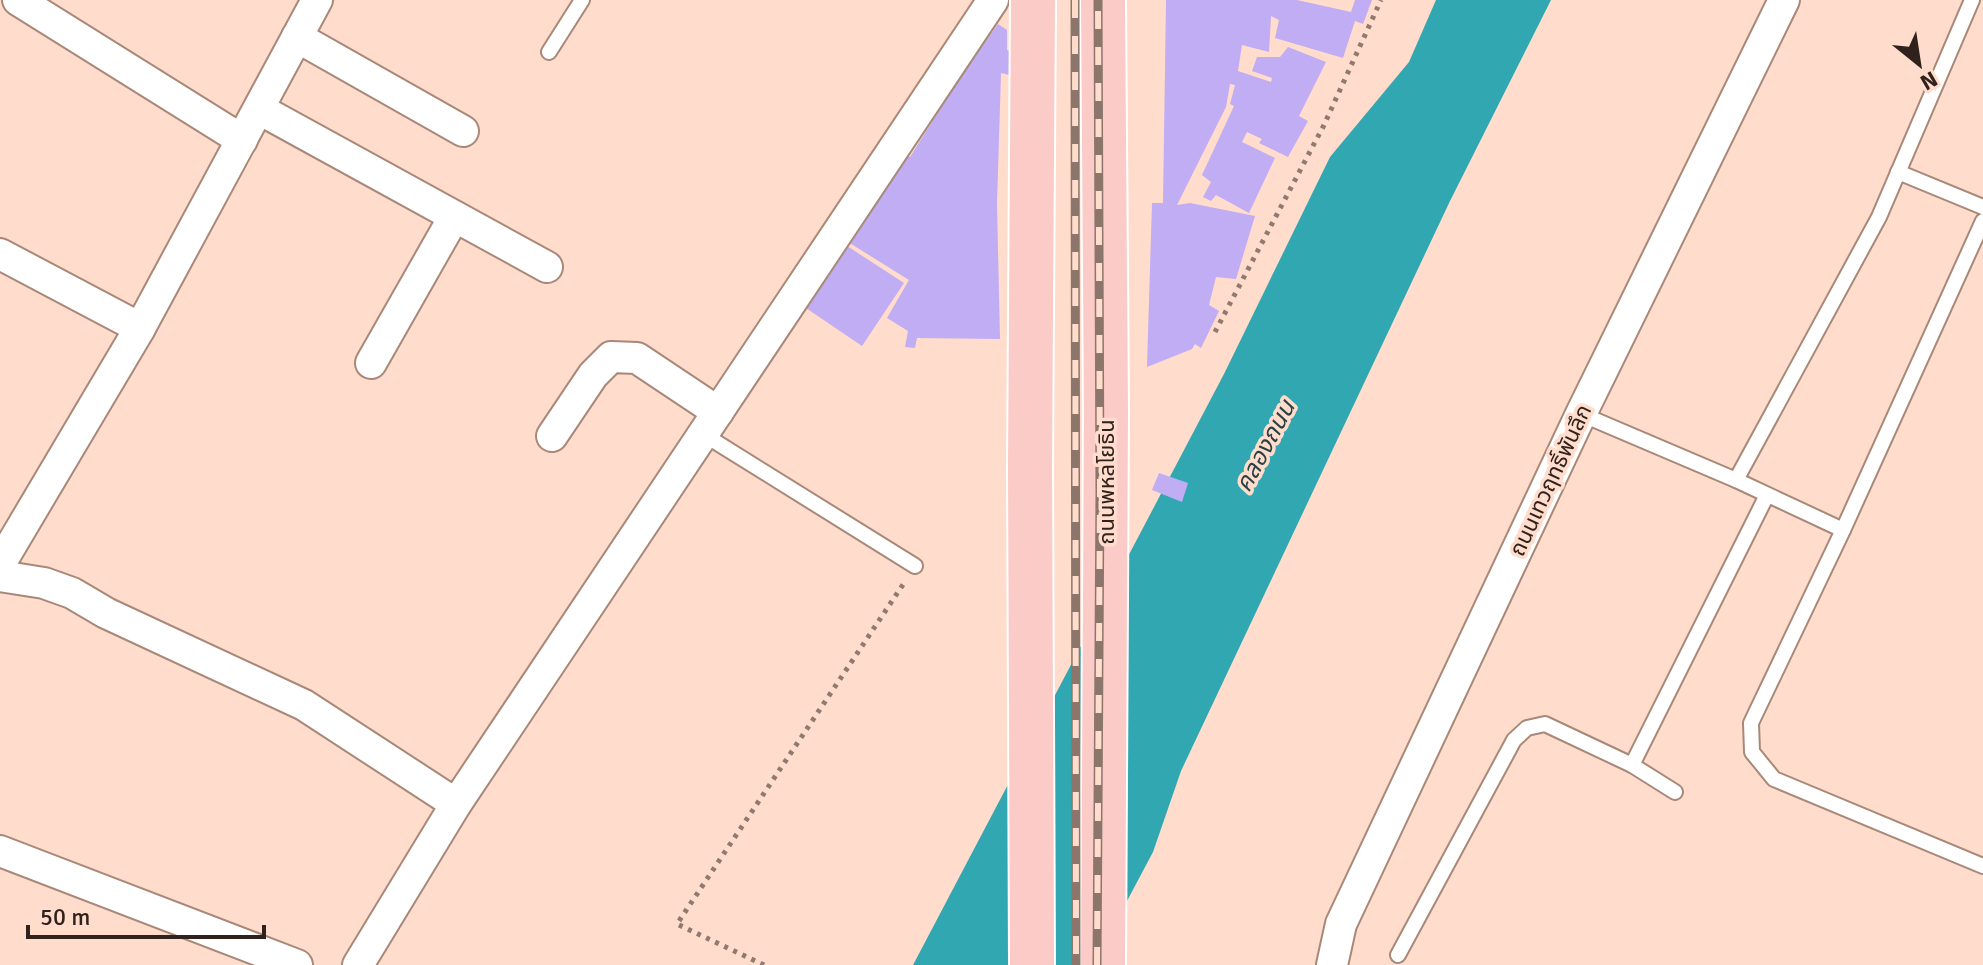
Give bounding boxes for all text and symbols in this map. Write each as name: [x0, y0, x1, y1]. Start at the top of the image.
north arrow: [1879, 24, 1959, 104]
text: N: [1915, 65, 1942, 96]
water label: คลองถนน: [1229, 394, 1302, 497]
street label: ถนนเทวฤทธิ์พันลึก: [1504, 400, 1597, 560]
street label: ถนนพหลโยธิน: [1093, 419, 1120, 545]
scale bar: [28, 889, 264, 939]
text: 50 m: [40, 902, 90, 932]

